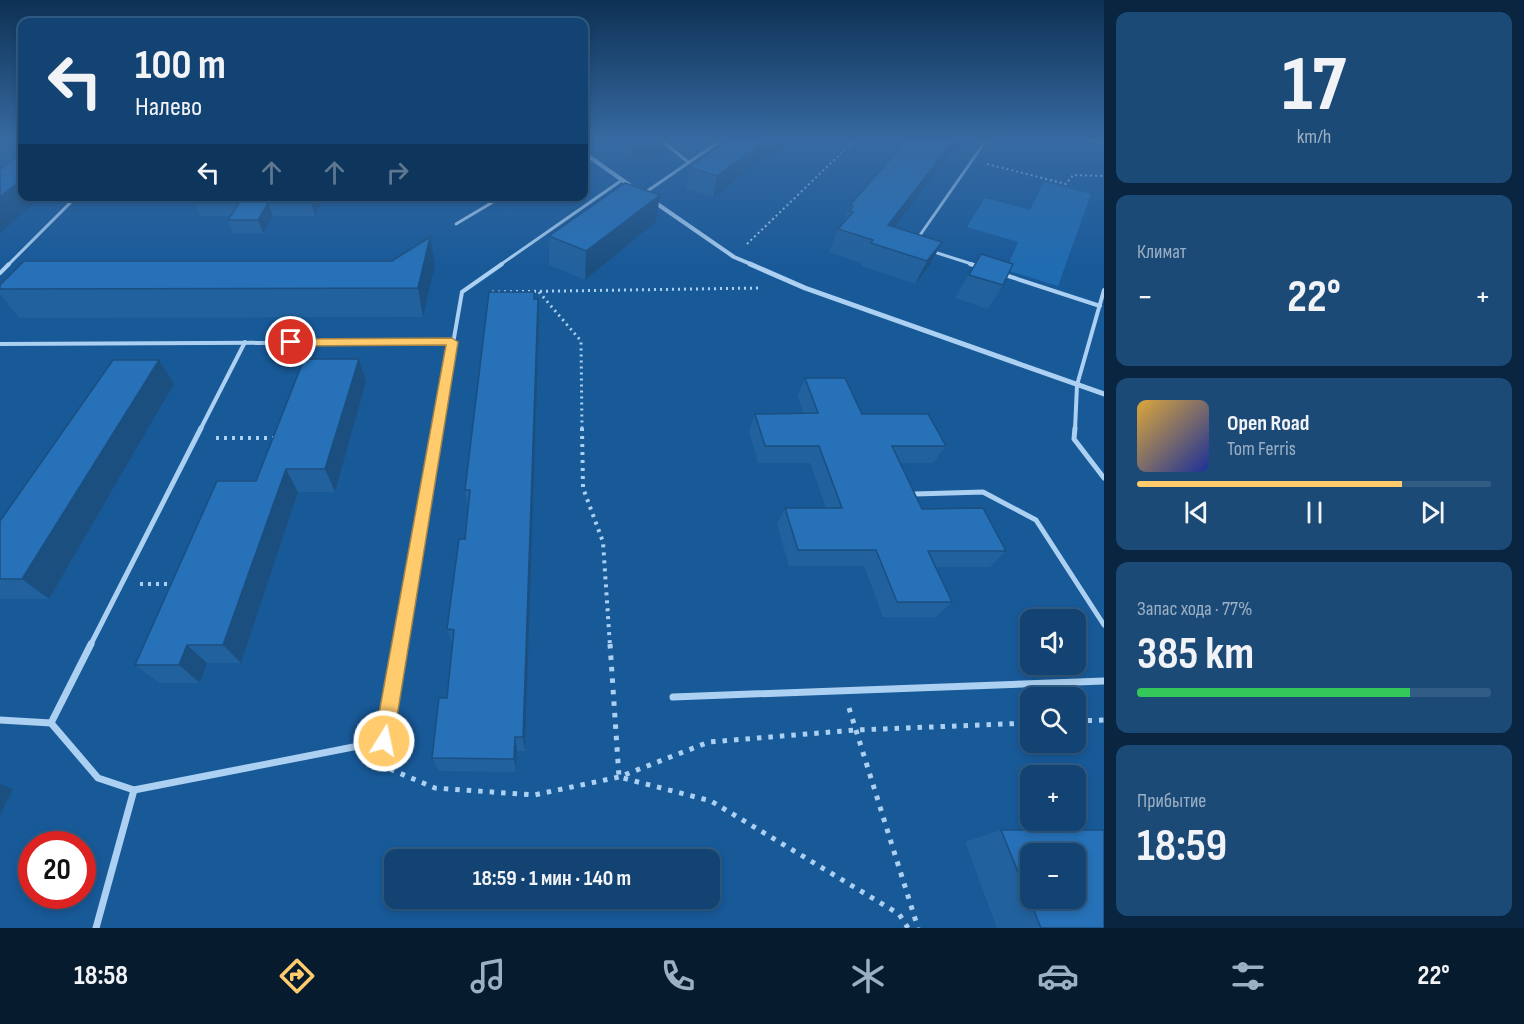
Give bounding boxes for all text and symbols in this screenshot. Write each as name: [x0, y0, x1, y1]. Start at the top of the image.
text: 17: [1282, 39, 1346, 132]
text: 100 m: [135, 40, 226, 91]
icon: left: [36, 42, 114, 120]
text: Налево: [135, 91, 202, 123]
text: km/h: [1297, 125, 1331, 149]
icon: left: [192, 156, 225, 189]
icon: ahead: [255, 156, 288, 189]
icon: ahead: [318, 156, 351, 189]
icon: right: [381, 156, 414, 189]
text: Климат: [1137, 240, 1187, 264]
text: 22°: [1287, 270, 1341, 325]
text: −: [1137, 277, 1153, 317]
text: +: [1475, 277, 1491, 317]
pin: [265, 316, 316, 367]
icon: arrive: [274, 325, 307, 358]
text: Open Road: [1227, 410, 1309, 437]
text: Tom Ferris: [1227, 437, 1296, 461]
icon: previous: [1180, 496, 1213, 529]
icon: pause: [1298, 496, 1331, 529]
icon: next: [1416, 496, 1449, 529]
text: Запас хода · 77%: [1137, 597, 1253, 621]
map controls: [1020, 609, 1086, 909]
button: sound: [1020, 609, 1086, 675]
text: 385 km: [1137, 627, 1254, 682]
button: search: [1020, 687, 1086, 753]
position arrow: [352, 709, 416, 773]
button: +: [1020, 765, 1086, 831]
text: Прибытие: [1137, 789, 1206, 813]
text: 18:59: [1137, 819, 1227, 874]
speed limit sign: 20: [18, 831, 96, 909]
button: −: [1020, 843, 1086, 909]
text: 18:59 · 1 мин · 140 m: [473, 865, 631, 892]
icon: directions: [276, 955, 318, 997]
icon: music: [467, 955, 509, 997]
icon: phone: [657, 955, 699, 997]
icon: climate: [847, 955, 889, 997]
icon: car: [1037, 955, 1079, 997]
icon: filters: [1227, 955, 1269, 997]
text: 18:58: [74, 960, 128, 992]
text: 22°: [1418, 960, 1450, 992]

